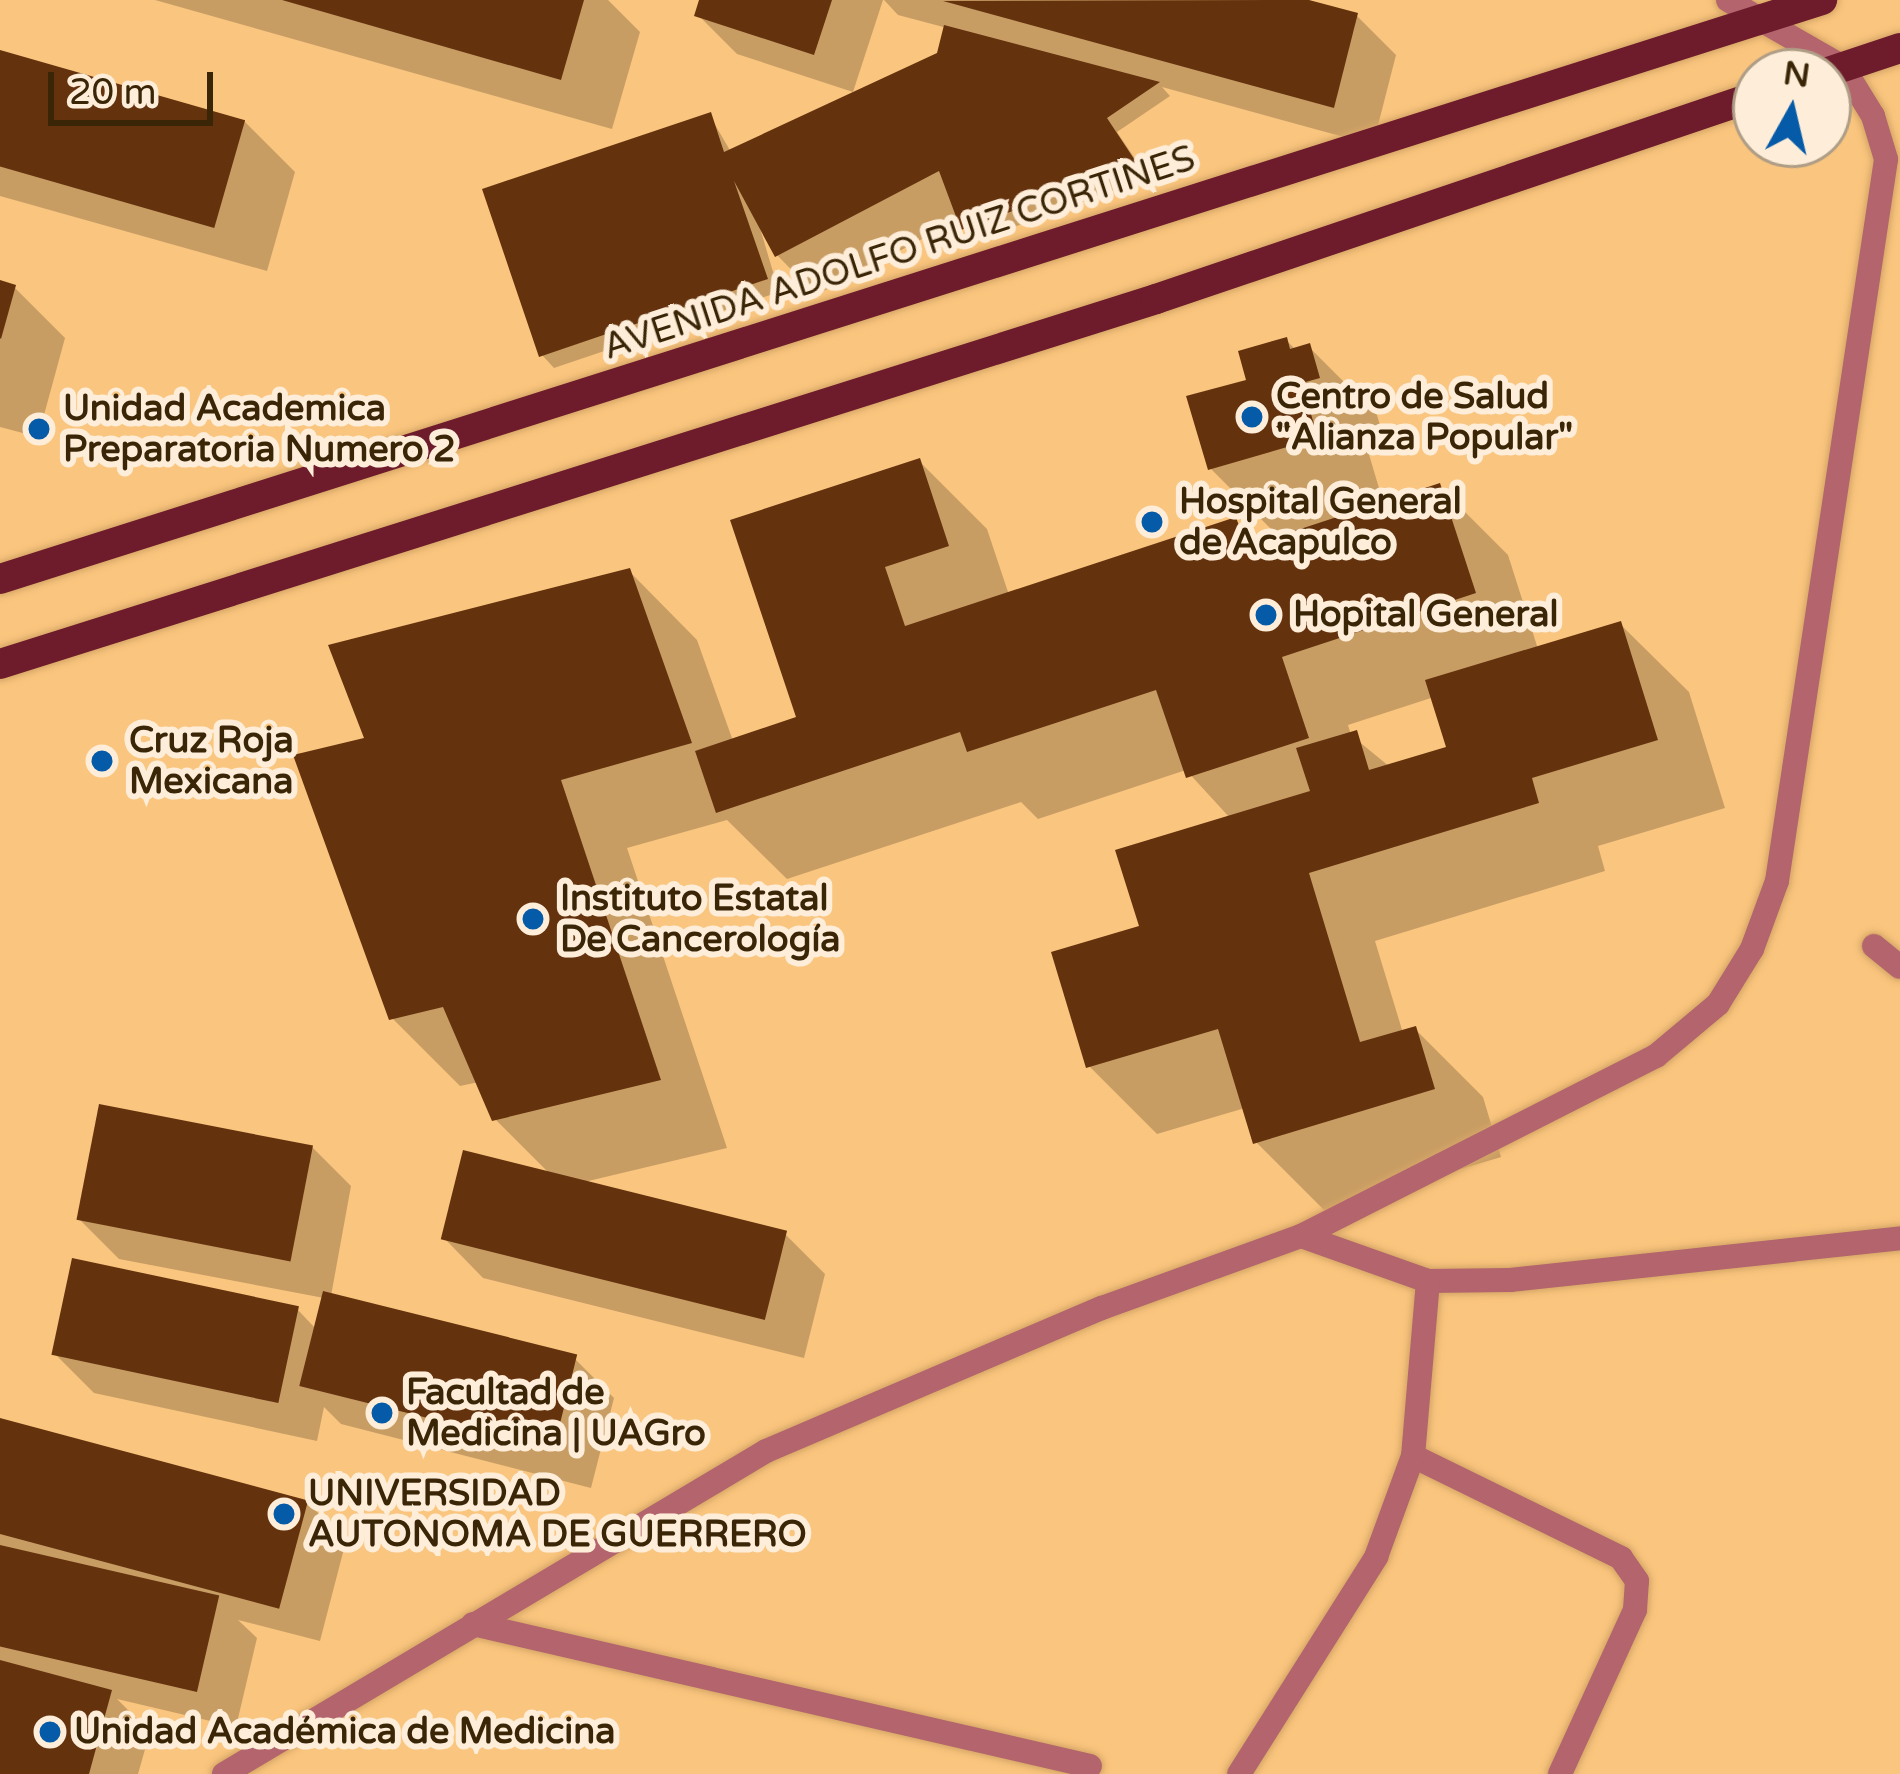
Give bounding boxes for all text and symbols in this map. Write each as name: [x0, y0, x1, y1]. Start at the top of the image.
scale bar: [54, 48, 219, 122]
north arrow: [1732, 48, 1852, 168]
text: N: [1781, 54, 1812, 96]
text: 20 m: [69, 71, 157, 114]
street label: AVENIDA ADOLFO RUIZ CORTINES: [598, 137, 1200, 369]
place label: Centro de Salud "Alianza Popular": [1276, 374, 1573, 459]
place label: Unidad Academica Preparatoria Numero 2: [63, 386, 456, 471]
marker: Centro de Salud "Alianza Popular": [1239, 404, 1265, 430]
marker: Unidad Academica Preparatoria Numero 2: [26, 416, 52, 442]
place label: Hospital General de Acapulco: [1179, 479, 1462, 564]
marker: Hospital General de Acapulco: [1136, 506, 1168, 538]
place label: Hopital General: [1293, 593, 1558, 637]
marker: Hopital General: [1250, 599, 1282, 631]
place label: Cruz Roja Mexicana: [129, 718, 294, 803]
marker: Cruz Roja Mexicana: [86, 745, 118, 777]
place label: Instituto Estatal De Cancerología: [560, 876, 841, 961]
marker: Instituto Estatal De Cancerología: [517, 903, 549, 935]
place label: Facultad de Medicina | UAGro: [406, 1370, 706, 1455]
marker: Facultad de Medicina | UAGro: [369, 1400, 395, 1426]
place label: UNIVERSIDAD AUTONOMA DE GUERRERO: [308, 1471, 807, 1556]
marker: UNIVERSIDAD AUTONOMA DE GUERRERO: [271, 1501, 297, 1527]
place label: Unidad Académica de Medicina: [74, 1710, 615, 1754]
marker: Unidad Académica de Medicina: [37, 1719, 63, 1745]

